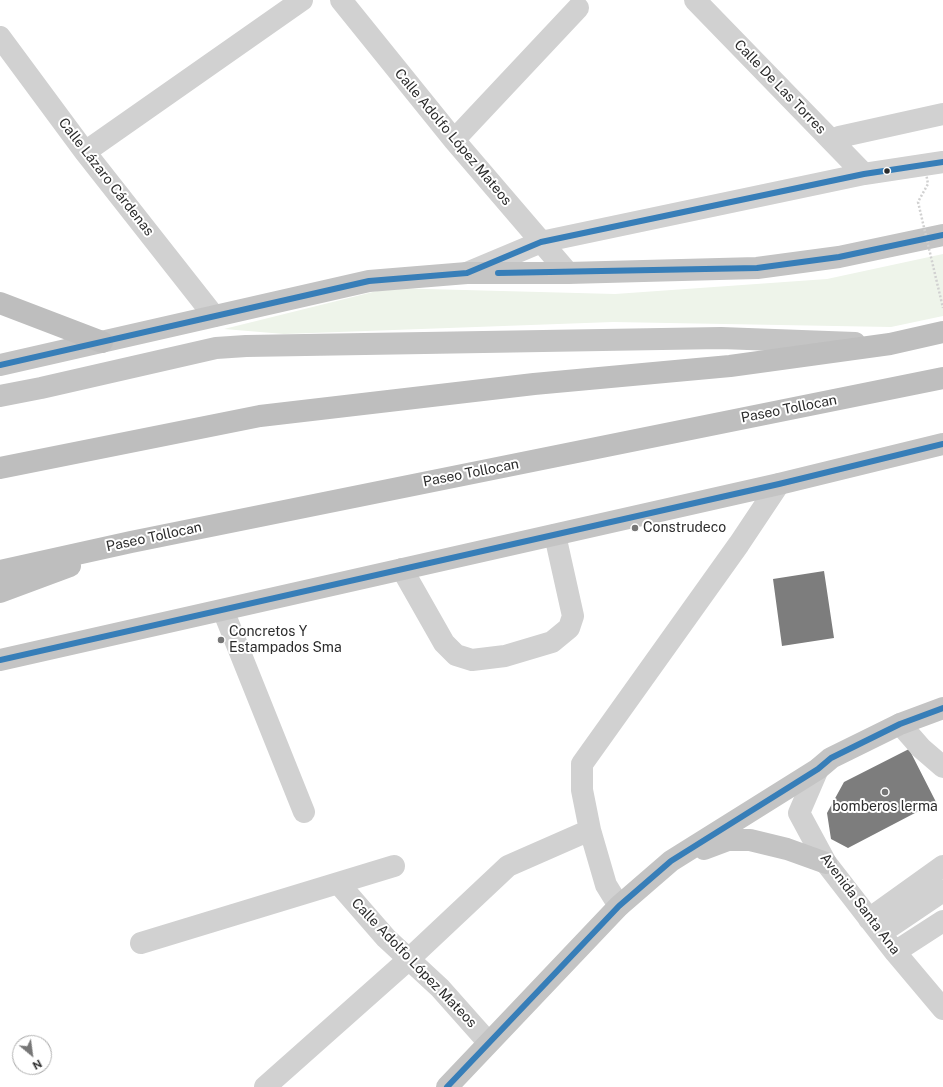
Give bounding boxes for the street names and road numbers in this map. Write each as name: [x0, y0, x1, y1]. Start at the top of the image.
street label: Calle De Las Torres: [731, 36, 829, 138]
street label: Calle Adolfo López Mateos: [391, 65, 515, 209]
street label: Calle Lázaro Cárdenas: [55, 115, 157, 239]
street label: Paseo Tollocan: [740, 391, 838, 427]
street label: Paseo Tollocan: [422, 455, 520, 491]
street label: Paseo Tollocan: [105, 519, 203, 555]
street label: Avenida Santa Ana: [817, 850, 903, 958]
street label: Calle Adolfo López Mateos: [348, 895, 480, 1031]

